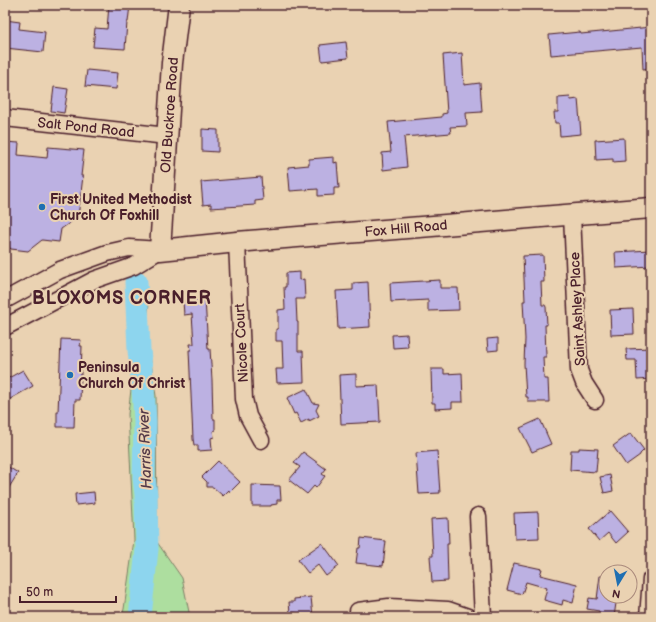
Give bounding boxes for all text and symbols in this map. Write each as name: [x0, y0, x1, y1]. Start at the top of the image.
street label: Old Buckroe Road: [157, 57, 182, 173]
street label: Salt Pond Road: [37, 114, 135, 141]
place label: First United Methodist Church Of Foxhill: [50, 191, 192, 224]
marker: First United Methodist Church Of Foxhill: [37, 202, 47, 212]
street label: Fox Hill Road: [364, 216, 448, 241]
street label: Saint Ashley Place: [566, 251, 589, 366]
district label: BLOXOMS CORNER: [32, 288, 212, 309]
street label: Nicole Court: [231, 302, 252, 383]
place label: Peninsula Church Of Christ: [78, 359, 185, 392]
marker: Peninsula Church Of Christ: [65, 370, 75, 380]
water label: Harris River: [135, 407, 156, 489]
north arrow: [598, 564, 638, 604]
scale bar: [20, 578, 116, 604]
text: 50 m: [26, 585, 53, 600]
text: N: [611, 586, 622, 600]

